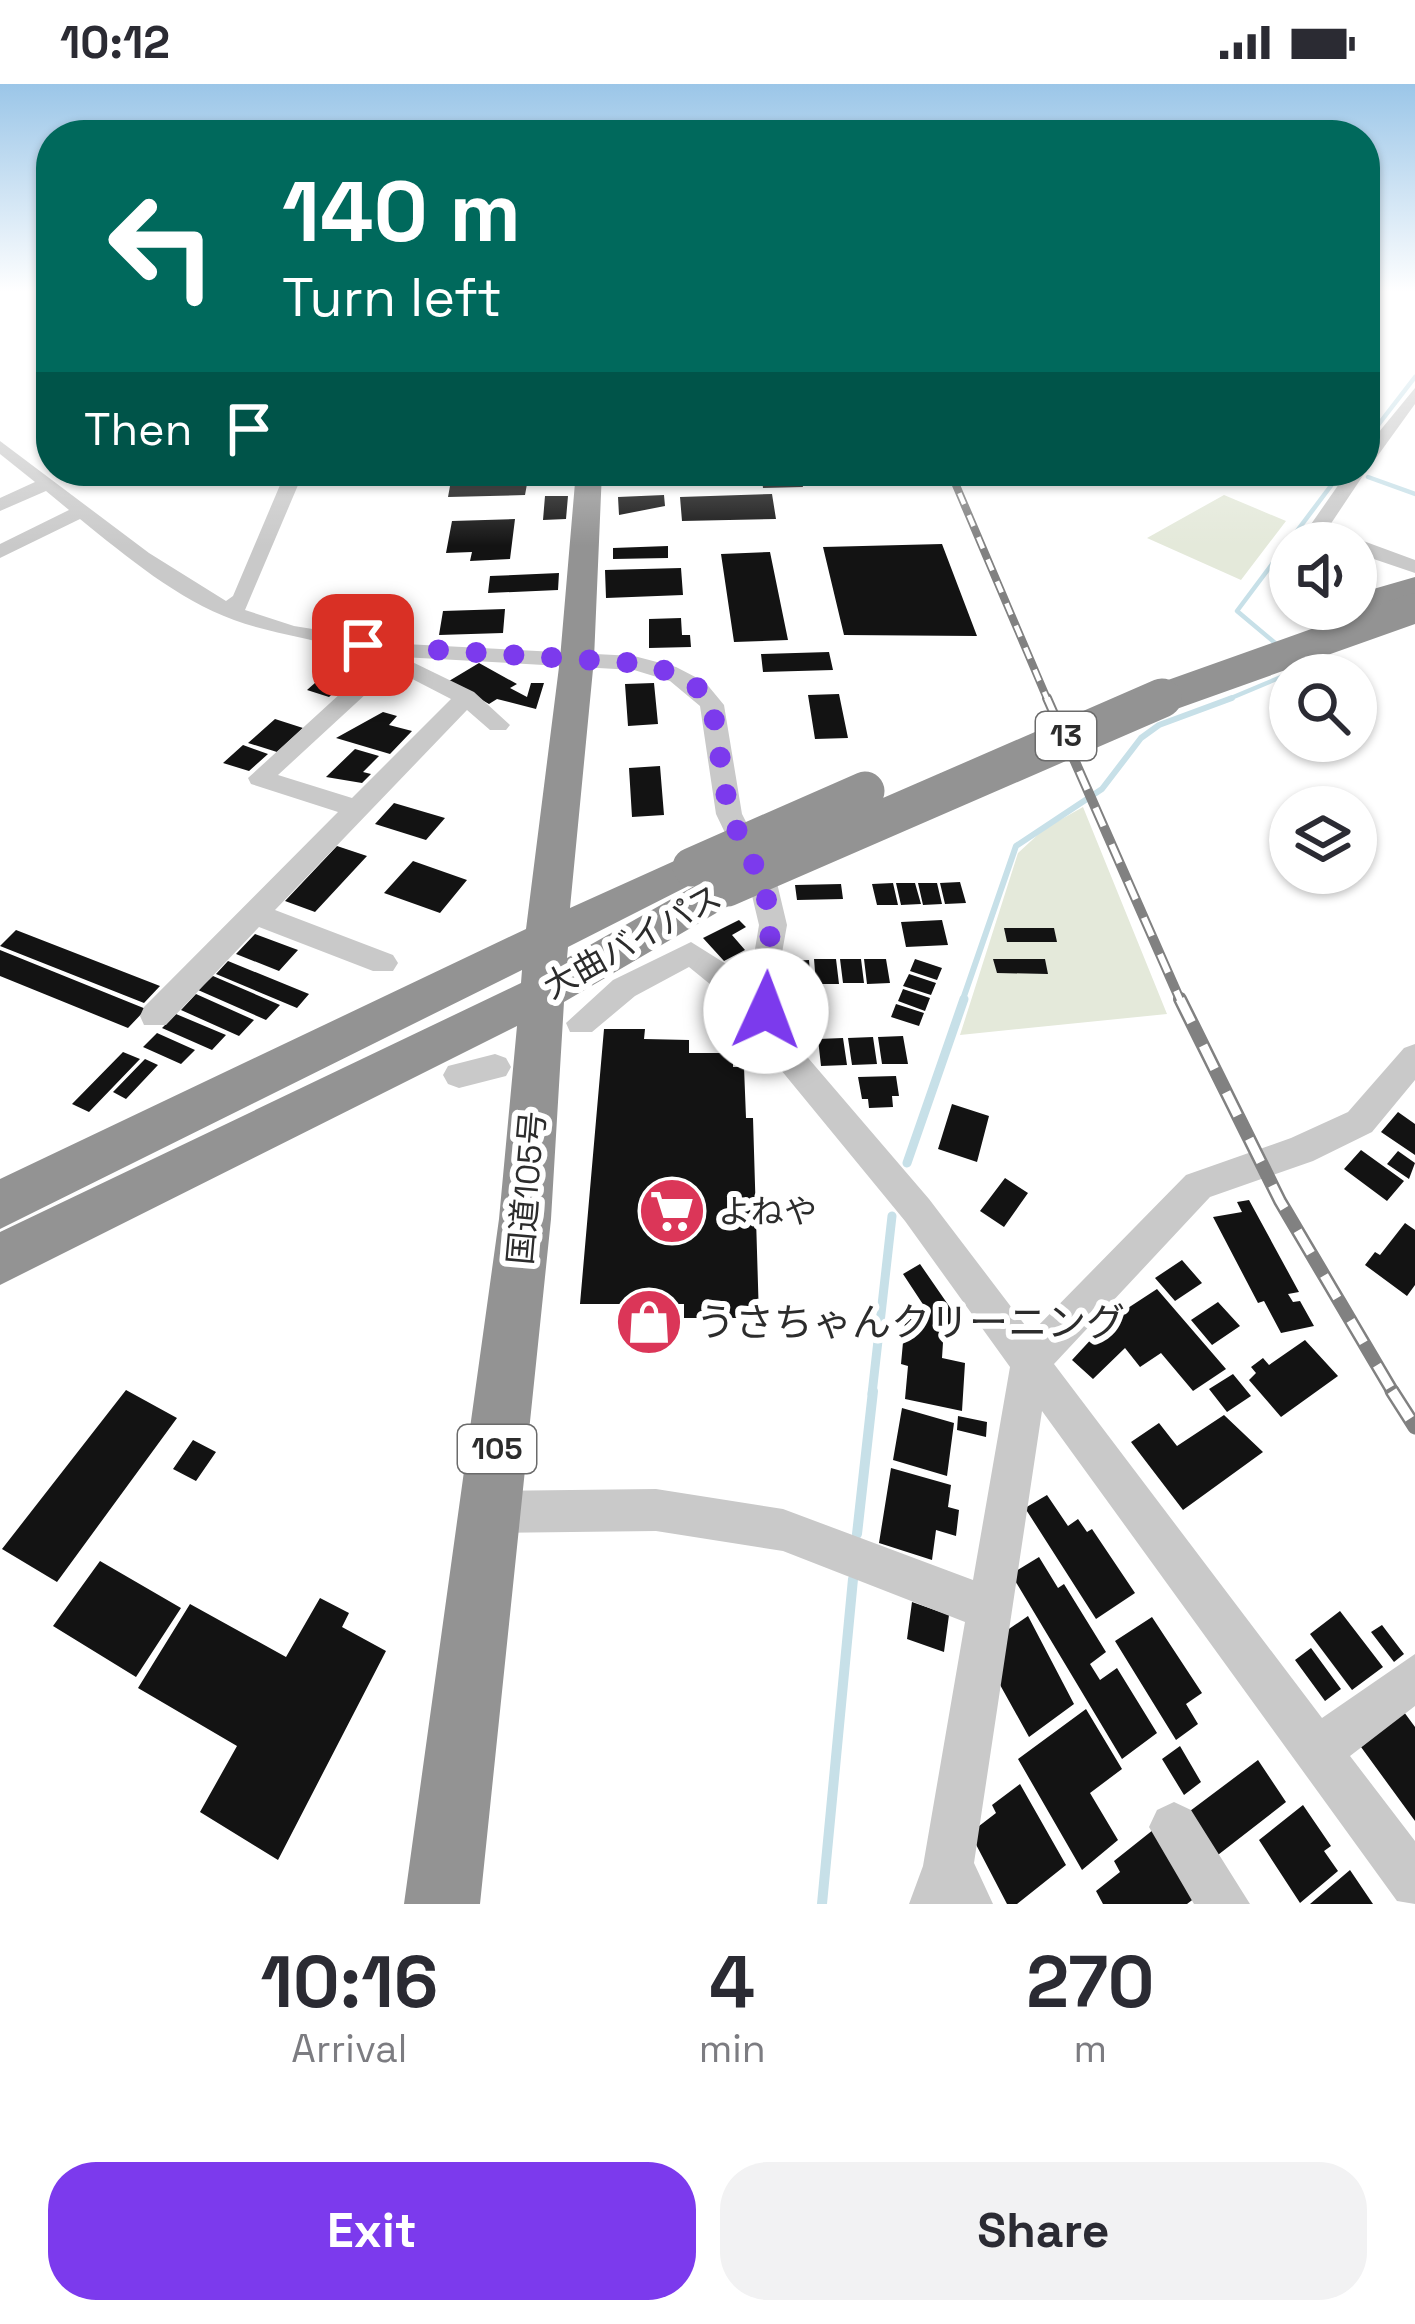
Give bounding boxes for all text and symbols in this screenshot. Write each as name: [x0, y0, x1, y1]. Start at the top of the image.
text: 10:12: [60, 14, 170, 71]
text: 140 m: [282, 158, 521, 266]
icon: left: [84, 168, 240, 324]
text: Turn left: [282, 263, 502, 332]
icon: arrive: [216, 396, 282, 462]
text: Then: [84, 401, 192, 458]
map controls: [1269, 522, 1377, 894]
button: sound: [1269, 522, 1377, 630]
pin: [312, 594, 414, 696]
icon: arrive: [330, 612, 396, 678]
button: search: [1269, 654, 1377, 762]
road number: 13: [1036, 712, 1096, 760]
button: layers: [1269, 786, 1377, 894]
street label: 大曲バイパス: [536, 876, 729, 1008]
position arrow: [703, 948, 829, 1074]
street label: 国道105号: [499, 1110, 555, 1266]
supermarket icon: よねや: [637, 1176, 707, 1246]
place label: よねや: [718, 1191, 817, 1233]
shop icon: うさちゃんクリーニング: [614, 1287, 684, 1357]
place label: うさちゃんクリーニング: [696, 1298, 1125, 1347]
road number: 105: [458, 1425, 536, 1473]
text: 10:16: [260, 1936, 438, 2028]
text: 4: [709, 1936, 755, 2028]
text: 270: [1026, 1936, 1154, 2028]
text: Arrival: [291, 2024, 407, 2073]
text: min: [699, 2024, 766, 2073]
text: m: [1074, 2024, 1107, 2073]
button: Exit: [48, 2162, 696, 2300]
button: Share: [720, 2162, 1367, 2300]

